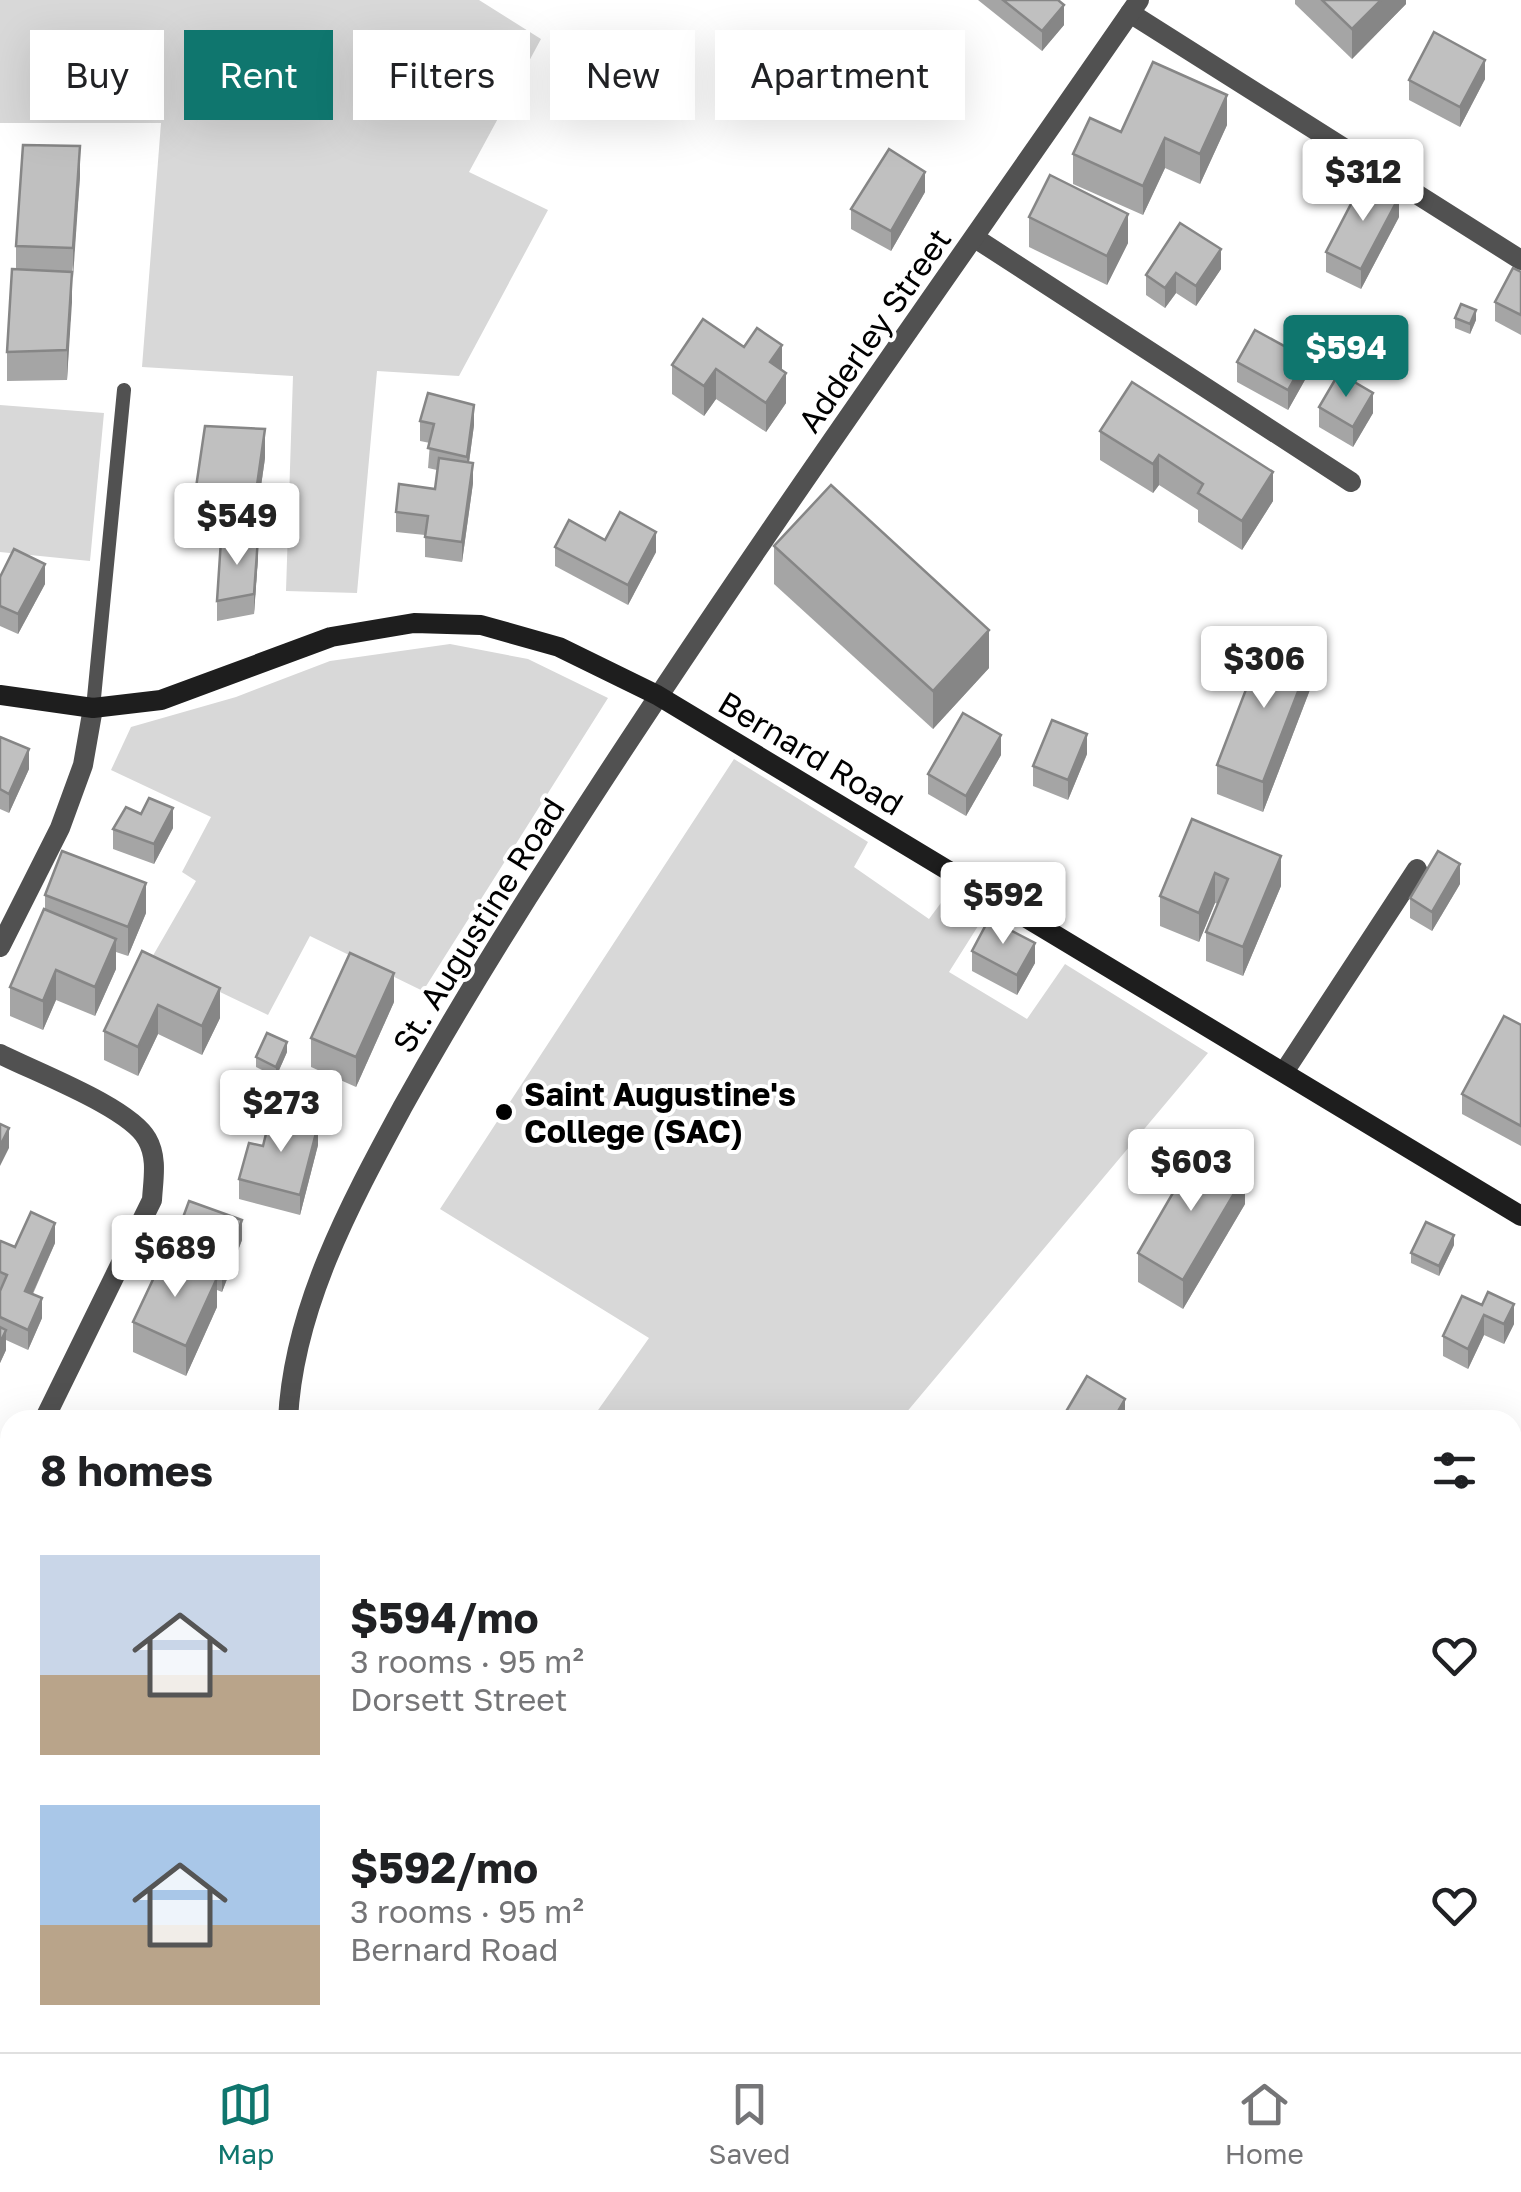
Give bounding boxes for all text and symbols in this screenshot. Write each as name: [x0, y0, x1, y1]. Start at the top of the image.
chip: Buy: [30, 30, 164, 120]
chip: Rent: [184, 30, 333, 120]
chip: Filters: [353, 30, 530, 120]
chip: New: [550, 30, 695, 120]
chip: Apartment: [715, 30, 965, 120]
pin: $312: [1304, 139, 1422, 224]
text: $312: [1325, 152, 1401, 190]
street label: Adderley Street: [790, 221, 958, 439]
pin: $594: [1287, 315, 1405, 400]
text: $594: [1305, 328, 1387, 366]
pin: $549: [178, 483, 296, 568]
text: $549: [196, 496, 278, 534]
pin: $306: [1205, 626, 1323, 711]
text: $306: [1223, 639, 1305, 677]
street label: Bernard Road: [712, 683, 910, 823]
street label: St. Augustine Road: [384, 791, 572, 1059]
pin: $592: [944, 862, 1062, 947]
text: $592: [963, 875, 1043, 913]
pin: $273: [222, 1070, 340, 1155]
place label: Saint Augustine's College (SAC): [524, 1075, 796, 1150]
text: $273: [242, 1083, 320, 1121]
marker: Saint Augustine's College (SAC): [493, 1101, 515, 1123]
pin: $603: [1132, 1129, 1250, 1214]
text: $603: [1150, 1142, 1232, 1180]
pin: $689: [116, 1215, 234, 1300]
text: $689: [134, 1228, 216, 1266]
icon: filters: [1427, 1443, 1482, 1498]
text: 8 homes: [40, 1445, 213, 1495]
text: $594/mo: [350, 1592, 539, 1642]
icon: home: [120, 1595, 240, 1715]
icon: heart: [1427, 1628, 1482, 1683]
text: 3 rooms · 95 m²: [350, 1642, 584, 1680]
text: Dorsett Street: [350, 1680, 568, 1718]
text: $592/mo: [350, 1842, 538, 1892]
icon: home: [120, 1845, 240, 1965]
icon: heart: [1427, 1878, 1482, 1933]
text: 3 rooms · 95 m²: [350, 1892, 584, 1930]
text: Bernard Road: [350, 1930, 558, 1968]
tab: Map: [217, 2077, 274, 2170]
tab: Saved: [709, 2077, 790, 2170]
tab: Home: [1225, 2077, 1304, 2170]

